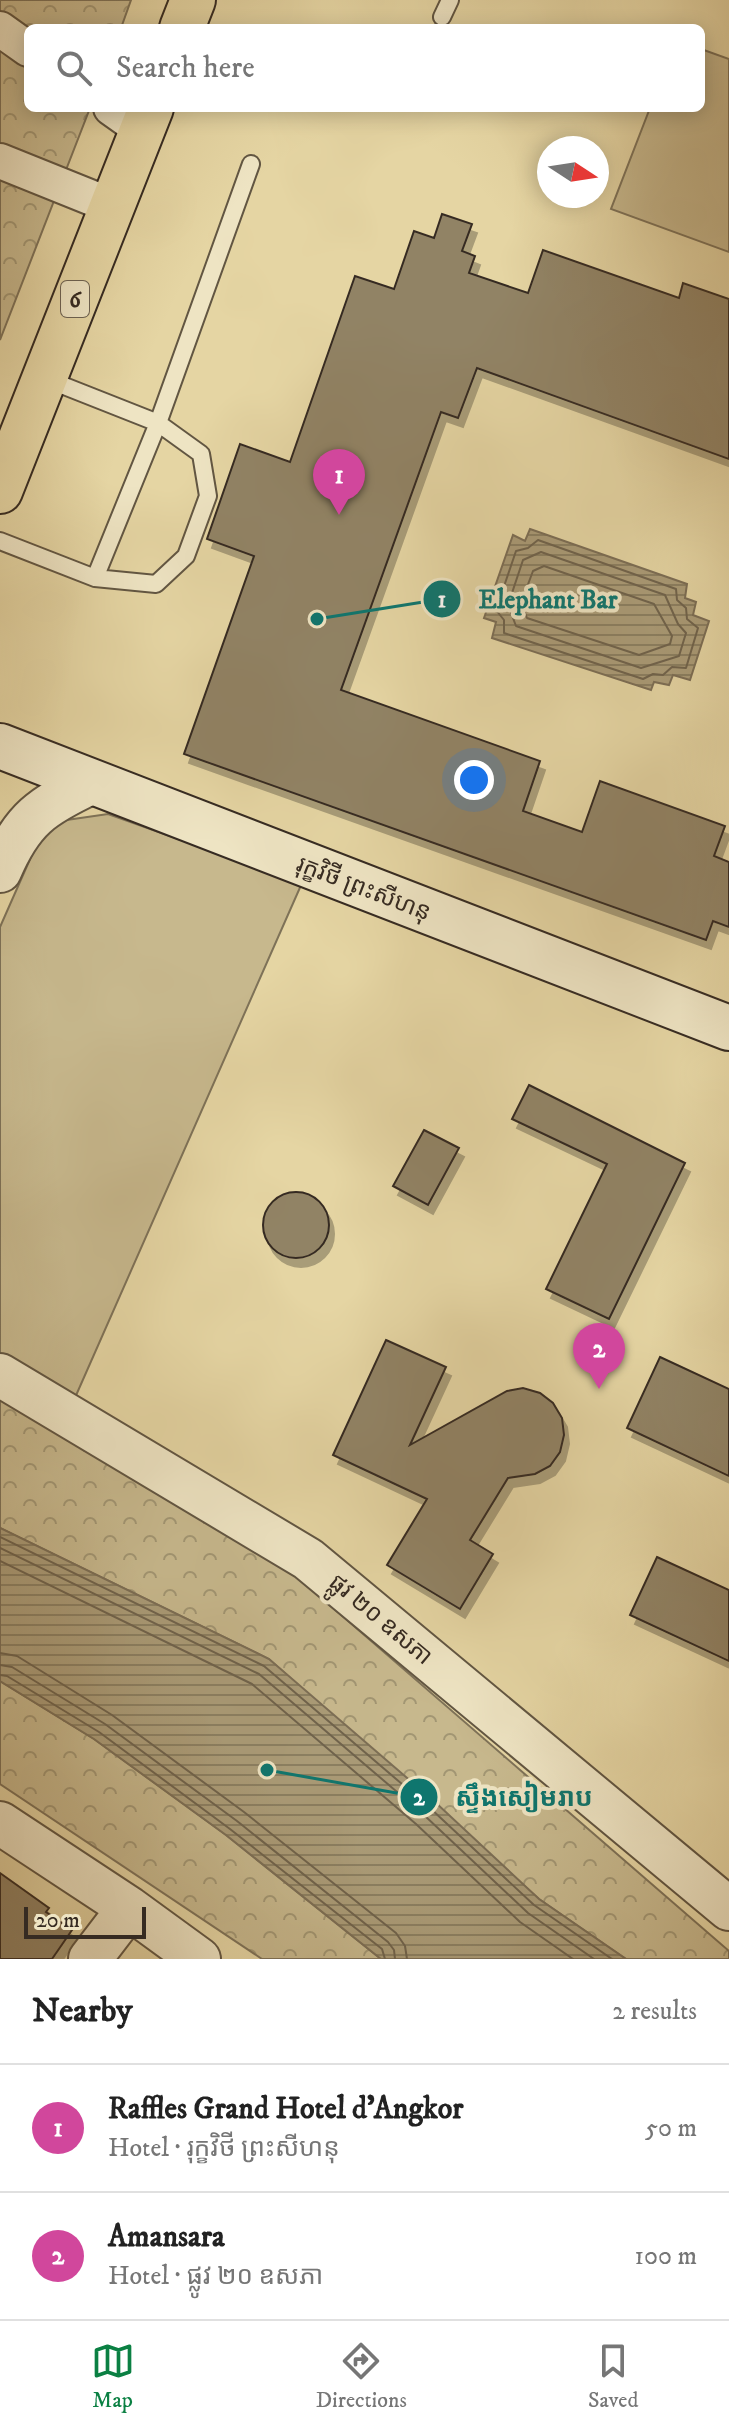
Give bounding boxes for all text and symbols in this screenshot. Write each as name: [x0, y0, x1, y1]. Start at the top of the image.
search box: [24, 24, 705, 112]
icon: search: [52, 46, 96, 90]
text: Search here: [116, 50, 255, 87]
north arrow: [537, 136, 609, 208]
road number: 6: [61, 281, 89, 317]
pin: 1: [313, 449, 365, 515]
callout: Elephant Bar: [422, 574, 633, 624]
text: Elephant Bar: [478, 584, 618, 617]
text: 1: [438, 585, 447, 615]
your location: [454, 760, 494, 800]
street label: រុក្ខវិថី ព្រះសីហនុ: [292, 849, 435, 928]
pin: 2: [573, 1323, 625, 1389]
street label: ផ្លូវ ២០ ឧសភា: [318, 1568, 438, 1677]
callout: ស្ទឹងសៀមរាប: [399, 1772, 609, 1822]
text: ស្ទឹងសៀមរាប: [455, 1780, 593, 1815]
text: 2: [413, 1783, 426, 1813]
scale bar: [24, 1903, 146, 1939]
text: 20 m: [36, 1907, 80, 1934]
text: Nearby: [32, 1990, 133, 2032]
text: 2 results: [612, 1995, 697, 2028]
text: Raffles Grand Hotel d'Angkor: [108, 2091, 463, 2128]
text: 1: [53, 2112, 63, 2145]
text: 50 m: [645, 2112, 697, 2145]
text: Hotel · រុក្ខវិថី ព្រះសីហនុ: [108, 2132, 340, 2165]
text: Amansara: [108, 2219, 225, 2256]
text: 2: [52, 2240, 64, 2273]
text: 100 m: [634, 2240, 697, 2273]
text: Hotel · ផ្លូវ ២០ ឧសភា: [108, 2260, 323, 2293]
tab: Map: [91, 2339, 135, 2414]
tab: Directions: [316, 2339, 407, 2414]
tab: Saved: [588, 2339, 638, 2414]

